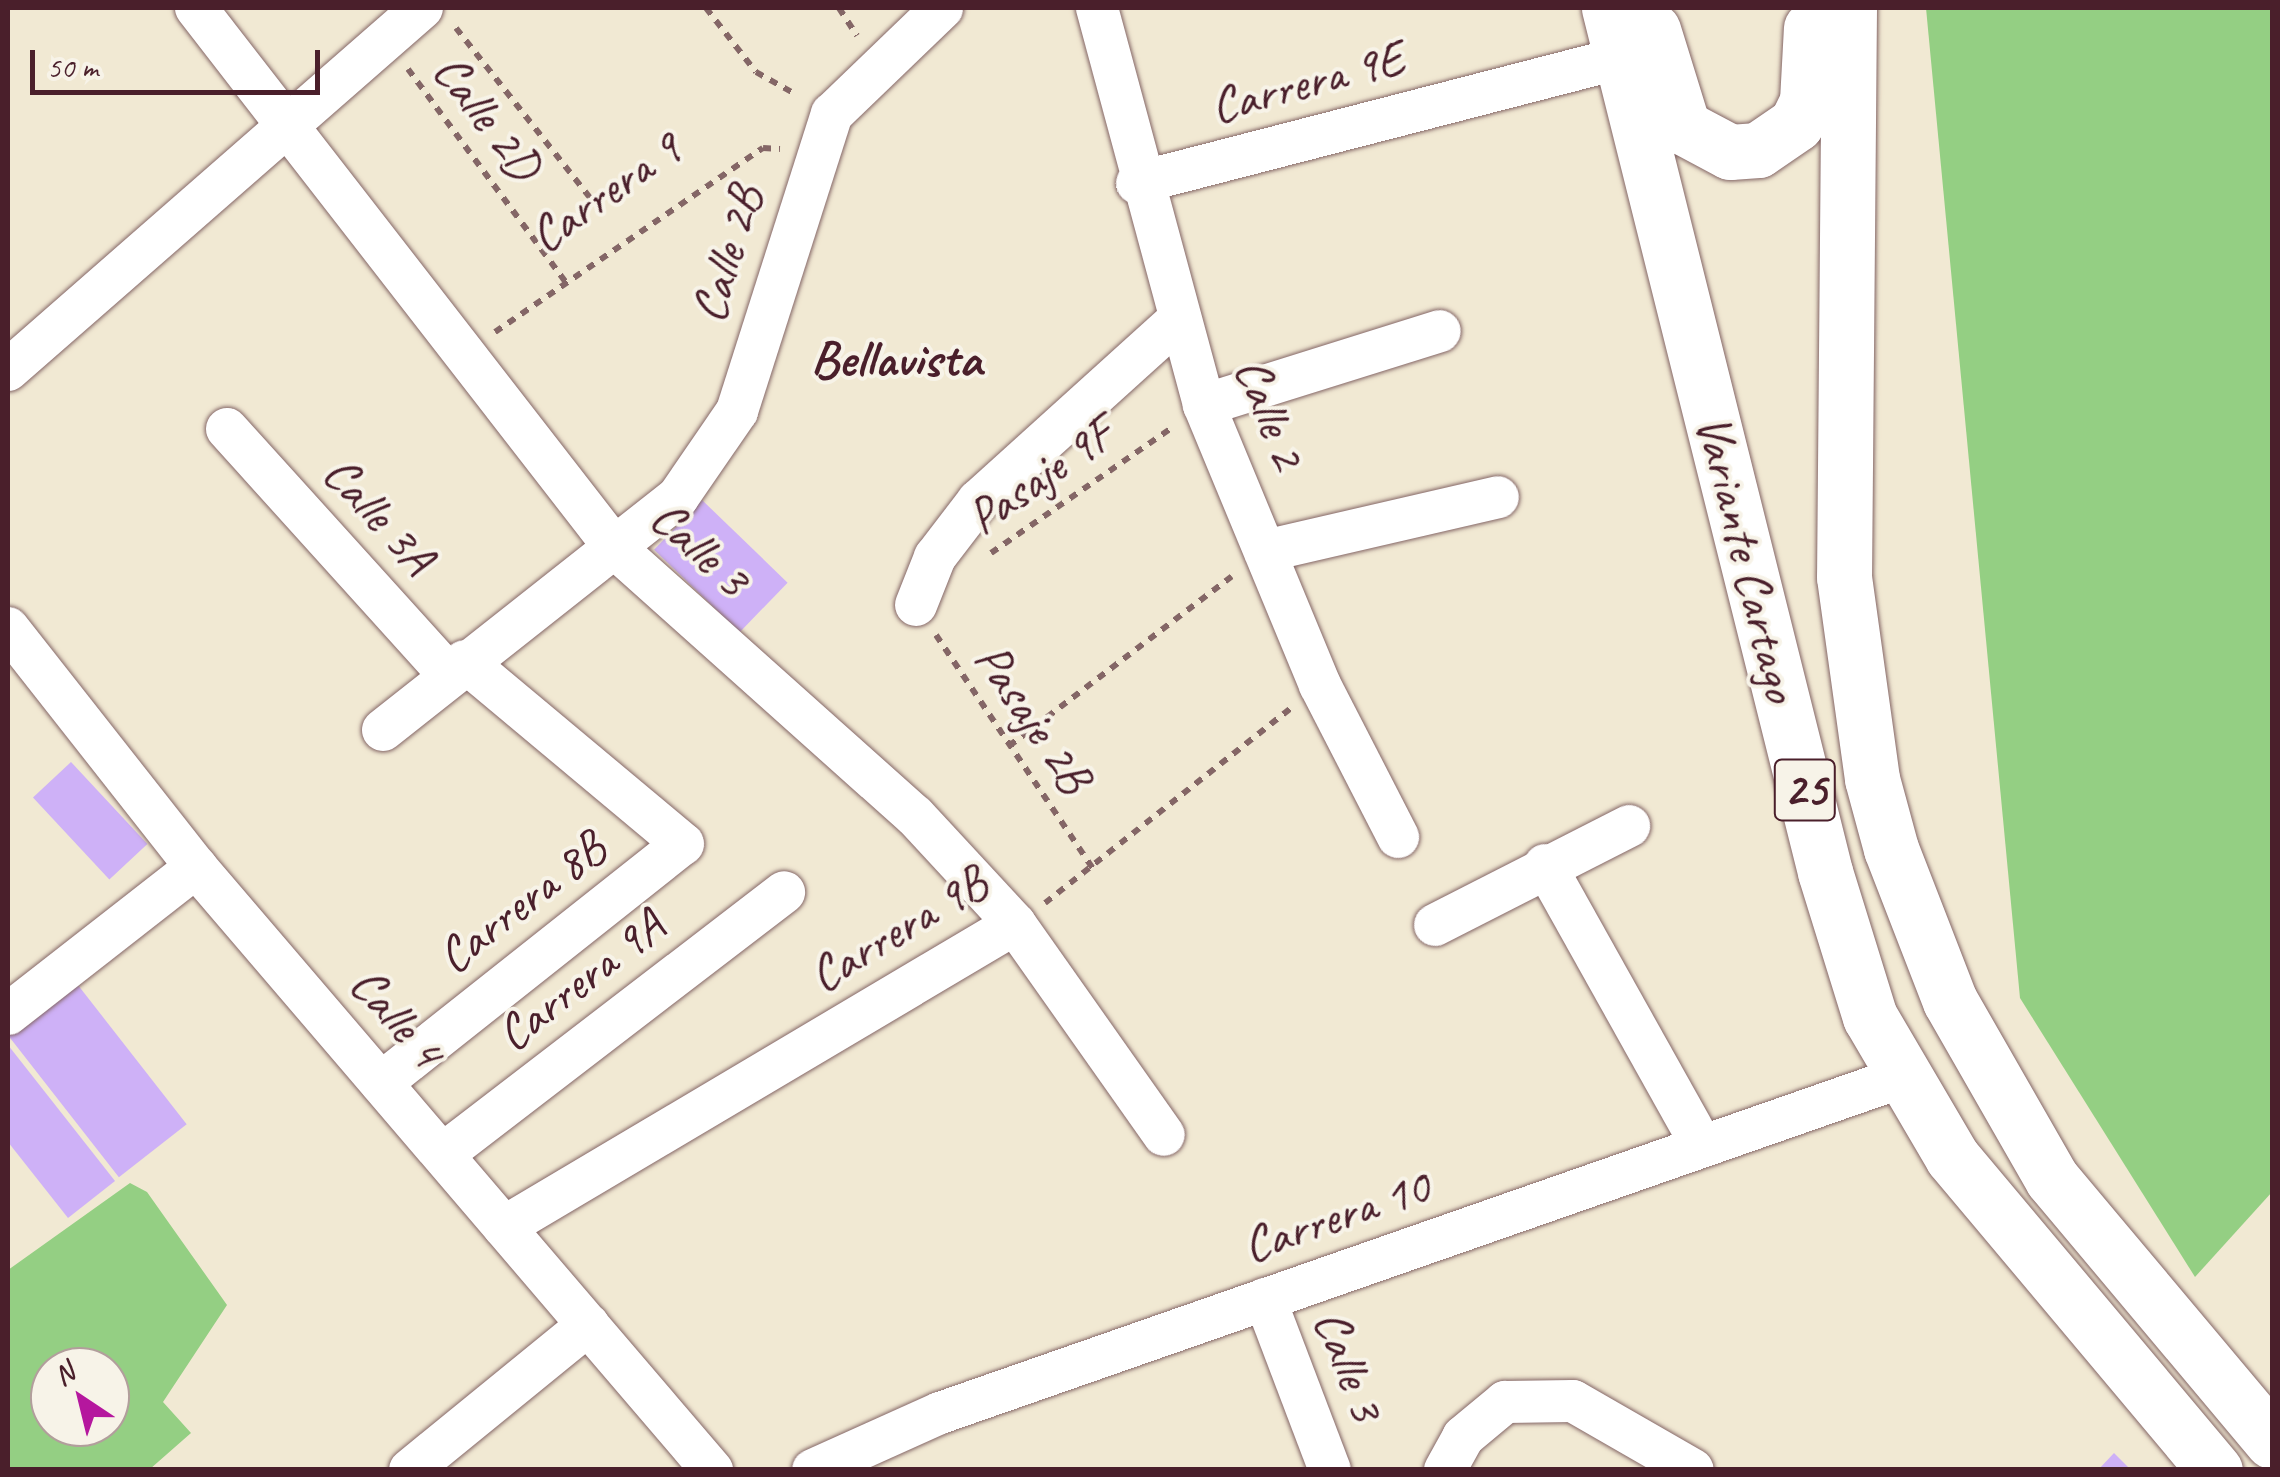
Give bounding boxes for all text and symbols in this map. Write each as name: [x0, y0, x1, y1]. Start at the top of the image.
street label: Carrera 9E: [1204, 27, 1410, 137]
scale bar: [35, 30, 325, 92]
street label: Calle 2D: [420, 42, 554, 192]
text: 50 m: [47, 48, 98, 86]
street label: Carrera 9: [518, 118, 692, 266]
street label: Calle 2B: [678, 179, 776, 329]
district label: Bellavista: [811, 329, 981, 391]
street label: Calle 2: [1222, 349, 1318, 477]
street label: Pasaje 9F: [956, 404, 1124, 548]
street label: Variante Cartago: [1682, 408, 1812, 708]
street label: Calle 3A: [310, 444, 448, 586]
street label: Calle 3: [638, 487, 762, 609]
street label: Pasaje 2B: [961, 632, 1105, 804]
road number: 25: [1772, 747, 1838, 833]
street label: Carrera 8B: [425, 818, 617, 986]
street label: Carrera 9B: [798, 853, 998, 1005]
street label: Carrera 9A: [484, 896, 676, 1064]
street label: Calle 4: [337, 955, 457, 1079]
street label: Carrera 10: [1235, 1156, 1437, 1276]
street label: Calle 3: [1301, 1301, 1397, 1429]
north arrow: [30, 1347, 130, 1447]
text: N: [47, 1354, 81, 1393]

